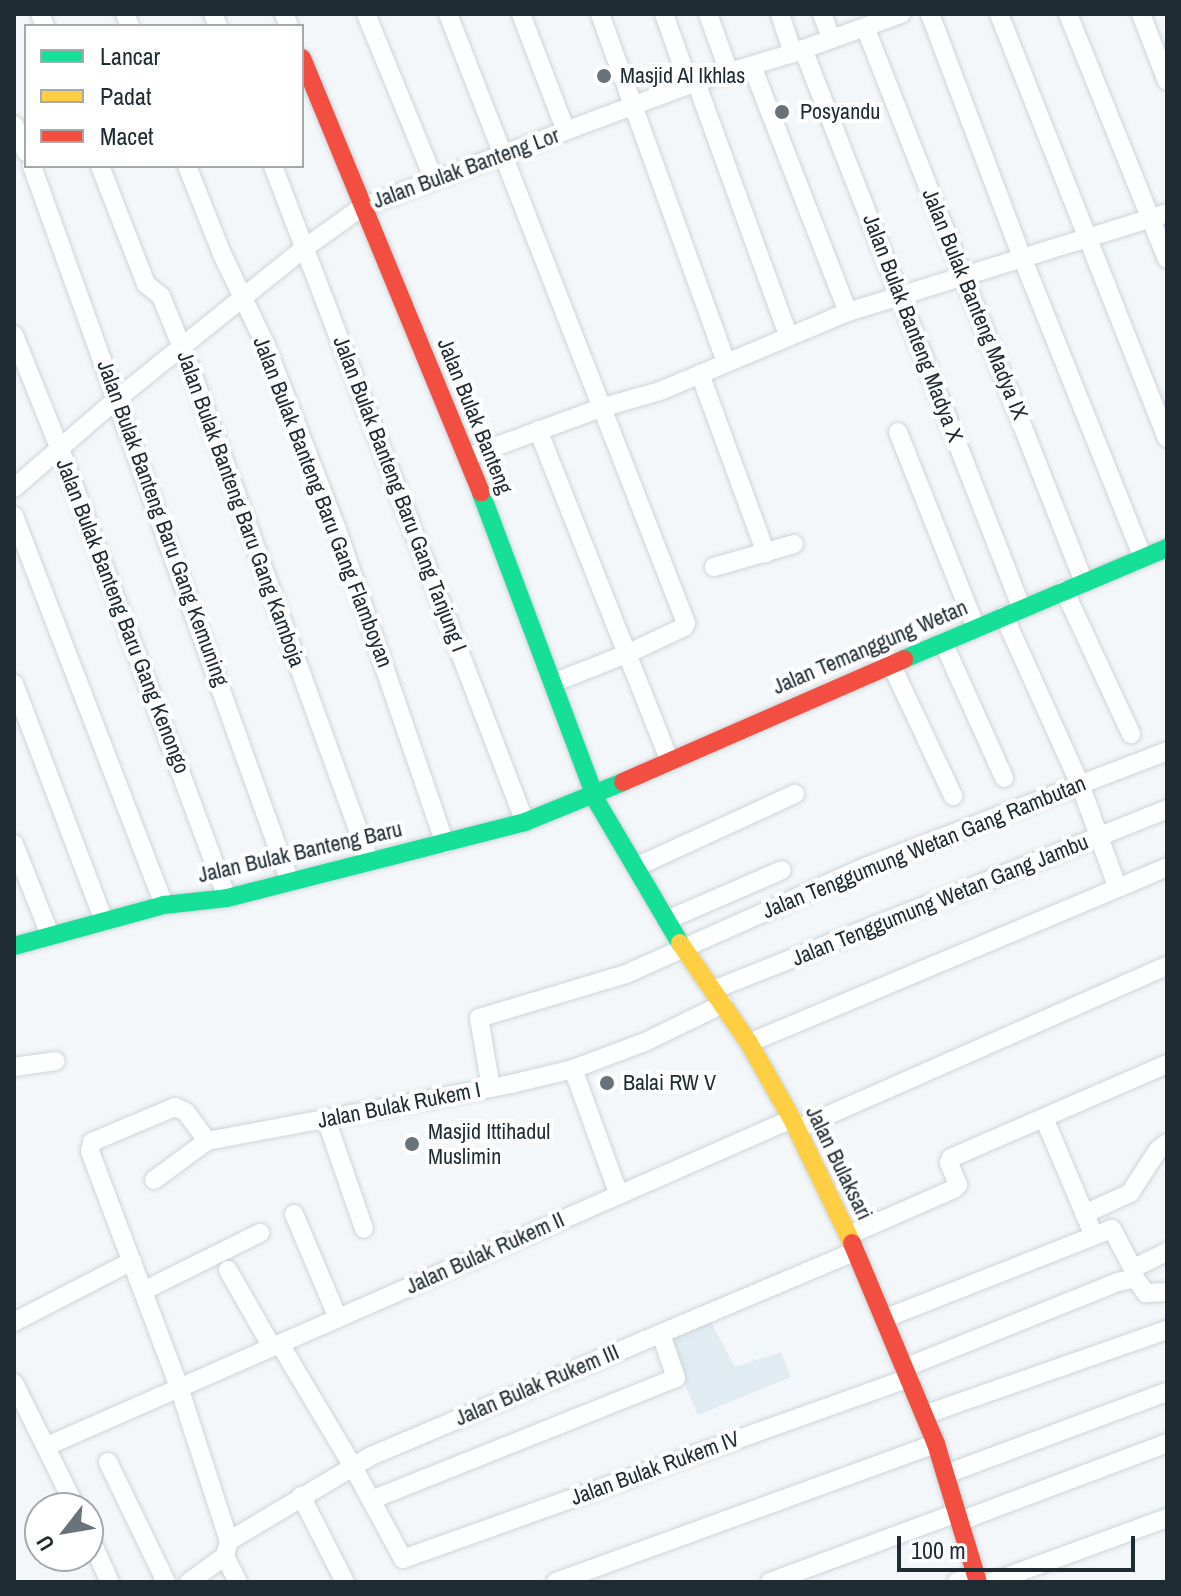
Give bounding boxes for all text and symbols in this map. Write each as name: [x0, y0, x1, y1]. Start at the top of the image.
legend: [24, 24, 304, 168]
text: Lancar: [100, 40, 160, 72]
place label: Masjid Al Ikhlas: [620, 63, 746, 89]
marker: Masjid Al Ikhlas: [595, 67, 613, 85]
text: Padat: [100, 80, 151, 112]
place label: Posyandu: [800, 99, 880, 125]
marker: Posyandu: [771, 101, 793, 123]
text: Macet: [100, 120, 154, 152]
street label: Jalan Bulak Banteng Lor: [369, 122, 563, 214]
street label: Jalan Bulak Banteng Madya IX: [917, 185, 1033, 423]
street label: Jalan Bulak Banteng Madya X: [857, 210, 969, 446]
street label: Jalan Bulak Banteng Baru Gang Tanjung I: [327, 332, 473, 656]
street label: Jalan Bulak Banteng Baru Gang Flamboyan: [248, 333, 398, 671]
street label: Jalan Bulak Banteng: [432, 334, 518, 498]
street label: Jalan Bulak Banteng Baru Gang Kamboja: [171, 348, 311, 670]
street label: Jalan Bulak Banteng Baru Gang Kemuning: [92, 356, 234, 690]
street label: Jalan Bulak Banteng Baru Gang Kenongo: [51, 455, 195, 777]
street label: Jalan Temanggung Wetan: [769, 594, 971, 700]
street label: Jalan Tenggumung Wetan Gang Rambutan: [758, 770, 1090, 924]
street label: Jalan Bulak Banteng Baru: [195, 816, 405, 888]
street label: Jalan Tenggumung Wetan Gang Jambu: [788, 828, 1092, 972]
place label: Balai RW V: [623, 1070, 716, 1096]
marker: Balai RW V: [598, 1074, 616, 1092]
street label: Jalan Bulak Rukem I: [315, 1076, 483, 1134]
street label: Jalan Bulaksari: [800, 1102, 878, 1224]
place label: Masjid Ittihadul Muslimin: [428, 1118, 550, 1170]
marker: Masjid Ittihadul Muslimin: [403, 1135, 421, 1153]
street label: Jalan Bulak Rukem II: [402, 1206, 568, 1300]
street label: Jalan Bulak Rukem III: [451, 1339, 623, 1431]
street label: Jalan Bulak Rukem IV: [567, 1425, 743, 1511]
north arrow: [24, 1492, 104, 1572]
scale bar: [901, 1520, 1139, 1570]
text: U: [29, 1530, 61, 1557]
text: 100 m: [911, 1534, 966, 1566]

